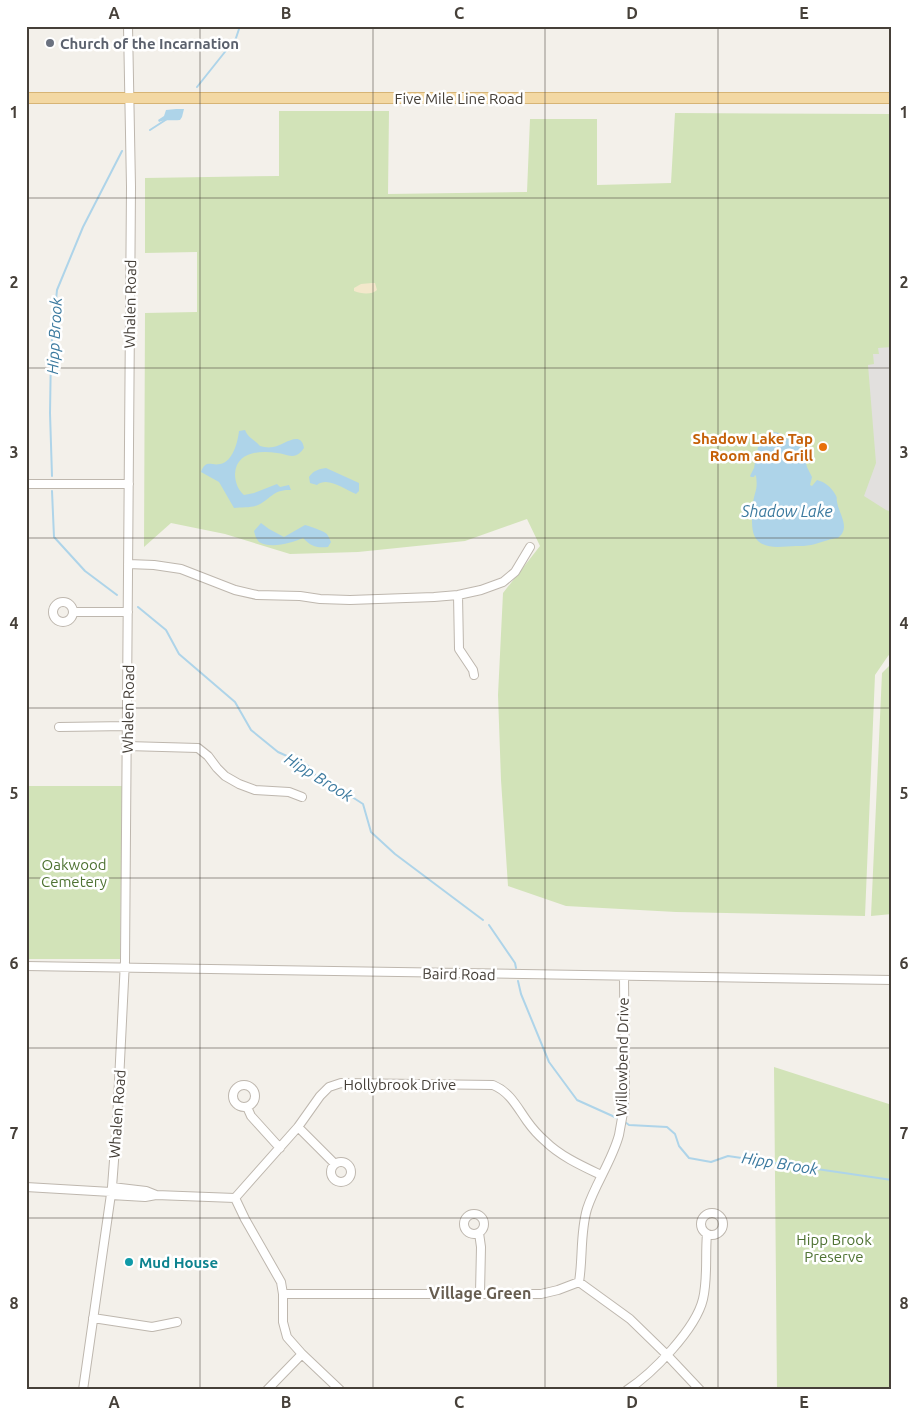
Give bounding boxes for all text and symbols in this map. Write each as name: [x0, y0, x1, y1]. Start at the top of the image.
text: A: [108, 4, 120, 22]
text: B: [281, 4, 291, 22]
text: C: [454, 4, 464, 22]
text: D: [626, 4, 638, 22]
text: E: [799, 4, 809, 22]
place label: Church of the Incarnation: [60, 35, 239, 52]
marker: Church of the Incarnation: [44, 37, 56, 49]
street label: Five Mile Line Road: [395, 90, 523, 107]
text: 1: [9, 103, 19, 121]
text: 1: [899, 103, 909, 121]
street label: Whalen Road: [121, 259, 139, 349]
text: 2: [9, 273, 19, 291]
text: 2: [899, 273, 909, 291]
water label: Hipp Brook: [43, 296, 65, 375]
place label: Shadow Lake Tap Room and Grill: [693, 430, 813, 464]
marker: Shadow Lake Tap Room and Grill: [817, 441, 829, 453]
text: 3: [9, 443, 19, 461]
text: 3: [899, 443, 909, 461]
water label: Shadow Lake: [740, 502, 833, 520]
text: 4: [9, 614, 19, 632]
text: 4: [899, 614, 909, 632]
street label: Whalen Road: [119, 664, 137, 754]
water label: Hipp Brook: [282, 749, 357, 805]
text: 5: [9, 784, 19, 802]
text: 5: [899, 784, 909, 802]
park label: Oakwood Cemetery: [41, 856, 107, 890]
text: 6: [9, 954, 19, 972]
text: 6: [899, 954, 909, 972]
street label: Baird Road: [422, 965, 496, 983]
street label: Willowbend Drive: [612, 997, 632, 1117]
street label: Whalen Road: [105, 1069, 129, 1159]
street label: Hollybrook Drive: [344, 1076, 456, 1093]
text: 7: [9, 1124, 19, 1142]
text: 7: [899, 1124, 909, 1142]
water label: Hipp Brook: [741, 1148, 820, 1178]
park label: Hipp Brook Preserve: [796, 1231, 872, 1265]
place label: Mud House: [139, 1254, 218, 1271]
marker: Mud House: [123, 1256, 135, 1268]
district label: Village Green: [429, 1284, 531, 1302]
text: 8: [9, 1294, 19, 1312]
text: 8: [899, 1294, 909, 1312]
text: A: [108, 1393, 120, 1411]
text: B: [281, 1393, 291, 1411]
text: C: [454, 1393, 464, 1411]
text: D: [626, 1393, 638, 1411]
text: E: [799, 1393, 809, 1411]

